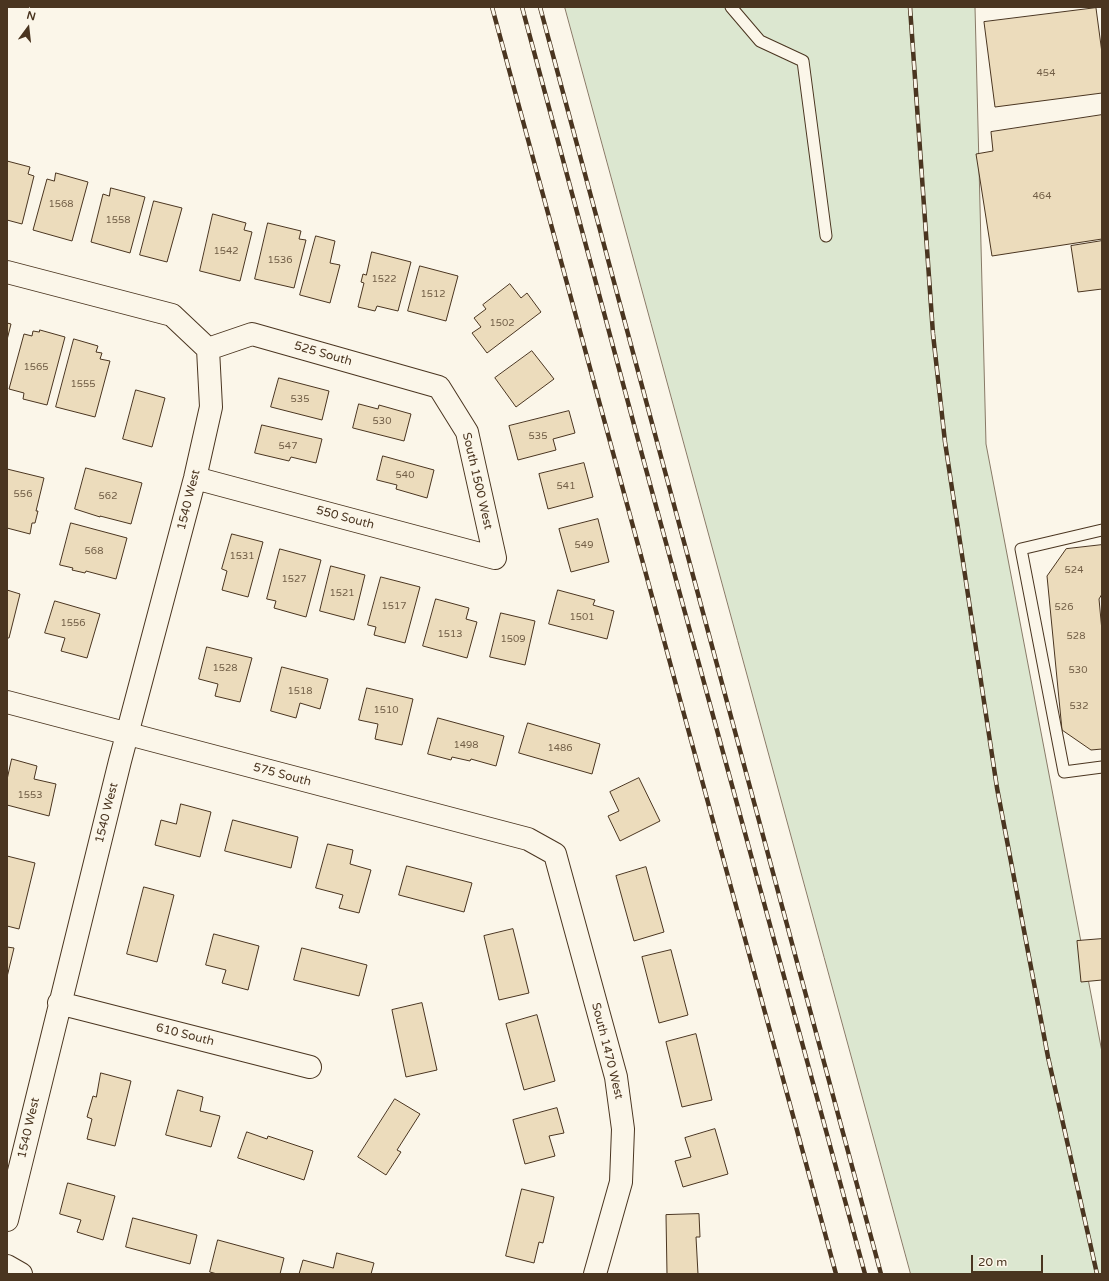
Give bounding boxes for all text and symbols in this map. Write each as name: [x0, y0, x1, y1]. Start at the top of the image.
north arrow: [8, 8, 48, 48]
text: N: [25, 9, 37, 23]
house number: 454: [1037, 67, 1055, 79]
house number: 464: [1033, 190, 1051, 202]
house number: 1568: [48, 198, 74, 210]
house number: 1558: [105, 214, 131, 226]
house number: 1542: [213, 245, 239, 257]
house number: 1536: [267, 254, 293, 266]
house number: 1522: [371, 273, 397, 285]
house number: 1512: [420, 288, 446, 300]
house number: 1502: [489, 317, 515, 329]
street label: 525 South: [292, 339, 354, 369]
house number: 1565: [23, 361, 49, 373]
house number: 1555: [70, 378, 96, 390]
house number: 535: [291, 393, 309, 405]
house number: 530: [373, 415, 391, 427]
house number: 535: [529, 430, 547, 442]
street label: South 1500 West: [459, 431, 495, 531]
house number: 547: [279, 440, 297, 452]
street label: 1540 West: [175, 468, 203, 532]
house number: 540: [396, 469, 414, 481]
house number: 541: [557, 480, 575, 492]
house number: 556: [14, 488, 32, 500]
house number: 562: [99, 490, 117, 502]
street label: 550 South: [314, 503, 376, 533]
house number: 549: [575, 539, 593, 551]
house number: 568: [85, 545, 103, 557]
house number: 1531: [229, 550, 255, 562]
house number: 524: [1065, 564, 1083, 576]
house number: 1527: [281, 573, 307, 585]
house number: 1521: [329, 587, 355, 599]
house number: 1517: [381, 600, 407, 612]
house number: 526: [1055, 601, 1073, 613]
house number: 1501: [569, 611, 595, 623]
house number: 1556: [60, 617, 86, 629]
house number: 1513: [437, 628, 463, 640]
house number: 528: [1067, 630, 1085, 642]
house number: 1509: [500, 633, 526, 645]
house number: 1528: [212, 662, 238, 674]
house number: 530: [1069, 664, 1087, 676]
house number: 1518: [287, 685, 313, 697]
house number: 532: [1070, 700, 1088, 712]
house number: 1510: [373, 704, 399, 716]
house number: 1498: [453, 739, 479, 751]
house number: 1486: [547, 742, 573, 754]
street label: 575 South: [251, 760, 313, 790]
street label: 1540 West: [93, 781, 121, 845]
house number: 1553: [17, 789, 43, 801]
street label: South 1470 West: [588, 1001, 626, 1101]
street label: 610 South: [154, 1021, 216, 1049]
street label: 1540 West: [15, 1096, 43, 1160]
scale bar: [973, 1247, 1045, 1273]
text: 20 m: [978, 1255, 1007, 1269]

